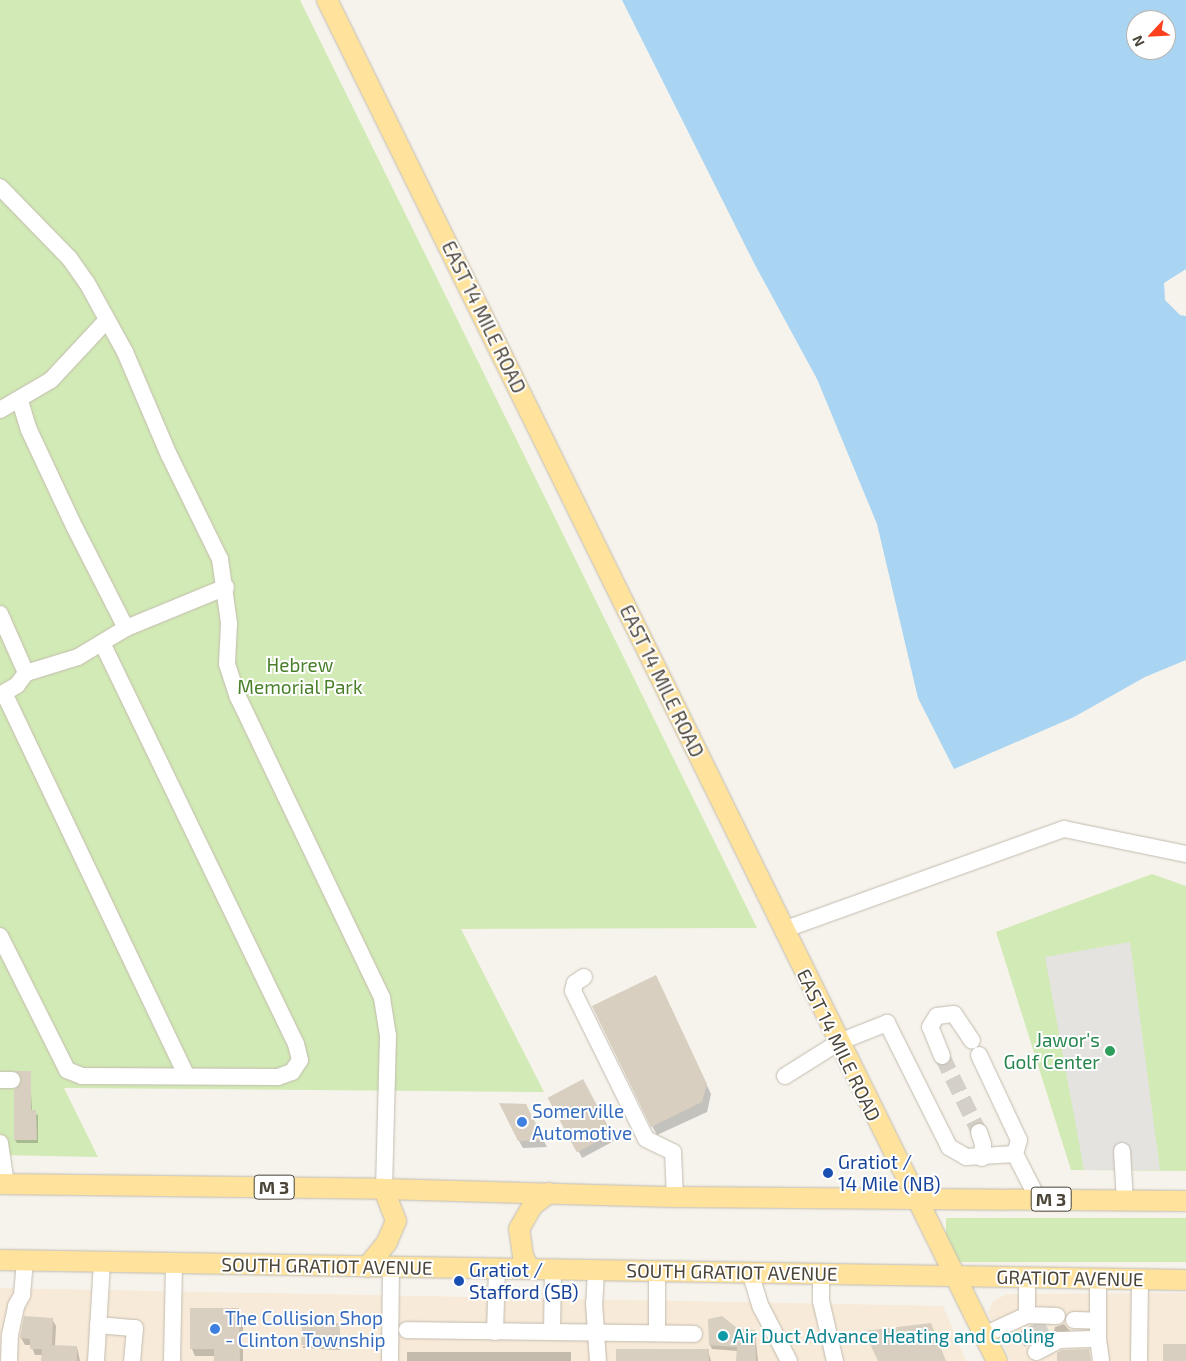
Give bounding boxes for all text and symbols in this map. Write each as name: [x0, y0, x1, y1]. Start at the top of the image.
north arrow: [1126, 10, 1176, 60]
text: N: [1128, 33, 1148, 49]
street label: EAST 14 MILE ROAD: [437, 237, 531, 397]
street label: EAST 14 MILE ROAD: [615, 601, 709, 761]
park label: Hebrew Memorial Park: [237, 654, 363, 698]
street label: EAST 14 MILE ROAD: [792, 965, 886, 1125]
place label: Jawor's Golf Center: [1003, 1029, 1100, 1073]
marker: Jawor's Golf Center: [1104, 1045, 1116, 1057]
place label: Somerville Automotive: [532, 1100, 632, 1144]
marker: Somerville Automotive: [516, 1116, 528, 1128]
place label: Gratiot / 14 Mile (NB): [838, 1151, 941, 1195]
marker: Gratiot / 14 Mile (NB): [822, 1167, 834, 1179]
road number: M 3: [253, 1172, 295, 1202]
road number: M 3: [1030, 1184, 1072, 1214]
street label: SOUTH GRATIOT AVENUE: [221, 1253, 433, 1279]
place label: Gratiot / Stafford (SB): [469, 1259, 579, 1303]
street label: SOUTH GRATIOT AVENUE: [626, 1259, 838, 1285]
street label: GRATIOT AVENUE: [996, 1265, 1144, 1291]
marker: Gratiot / Stafford (SB): [453, 1275, 465, 1287]
place label: The Collision Shop - Clinton Township: [225, 1307, 386, 1351]
marker: The Collision Shop - Clinton Township: [209, 1323, 221, 1335]
place label: Air Duct Advance Heating and Cooling: [733, 1325, 1055, 1347]
marker: Air Duct Advance Heating and Cooling: [717, 1330, 729, 1342]

